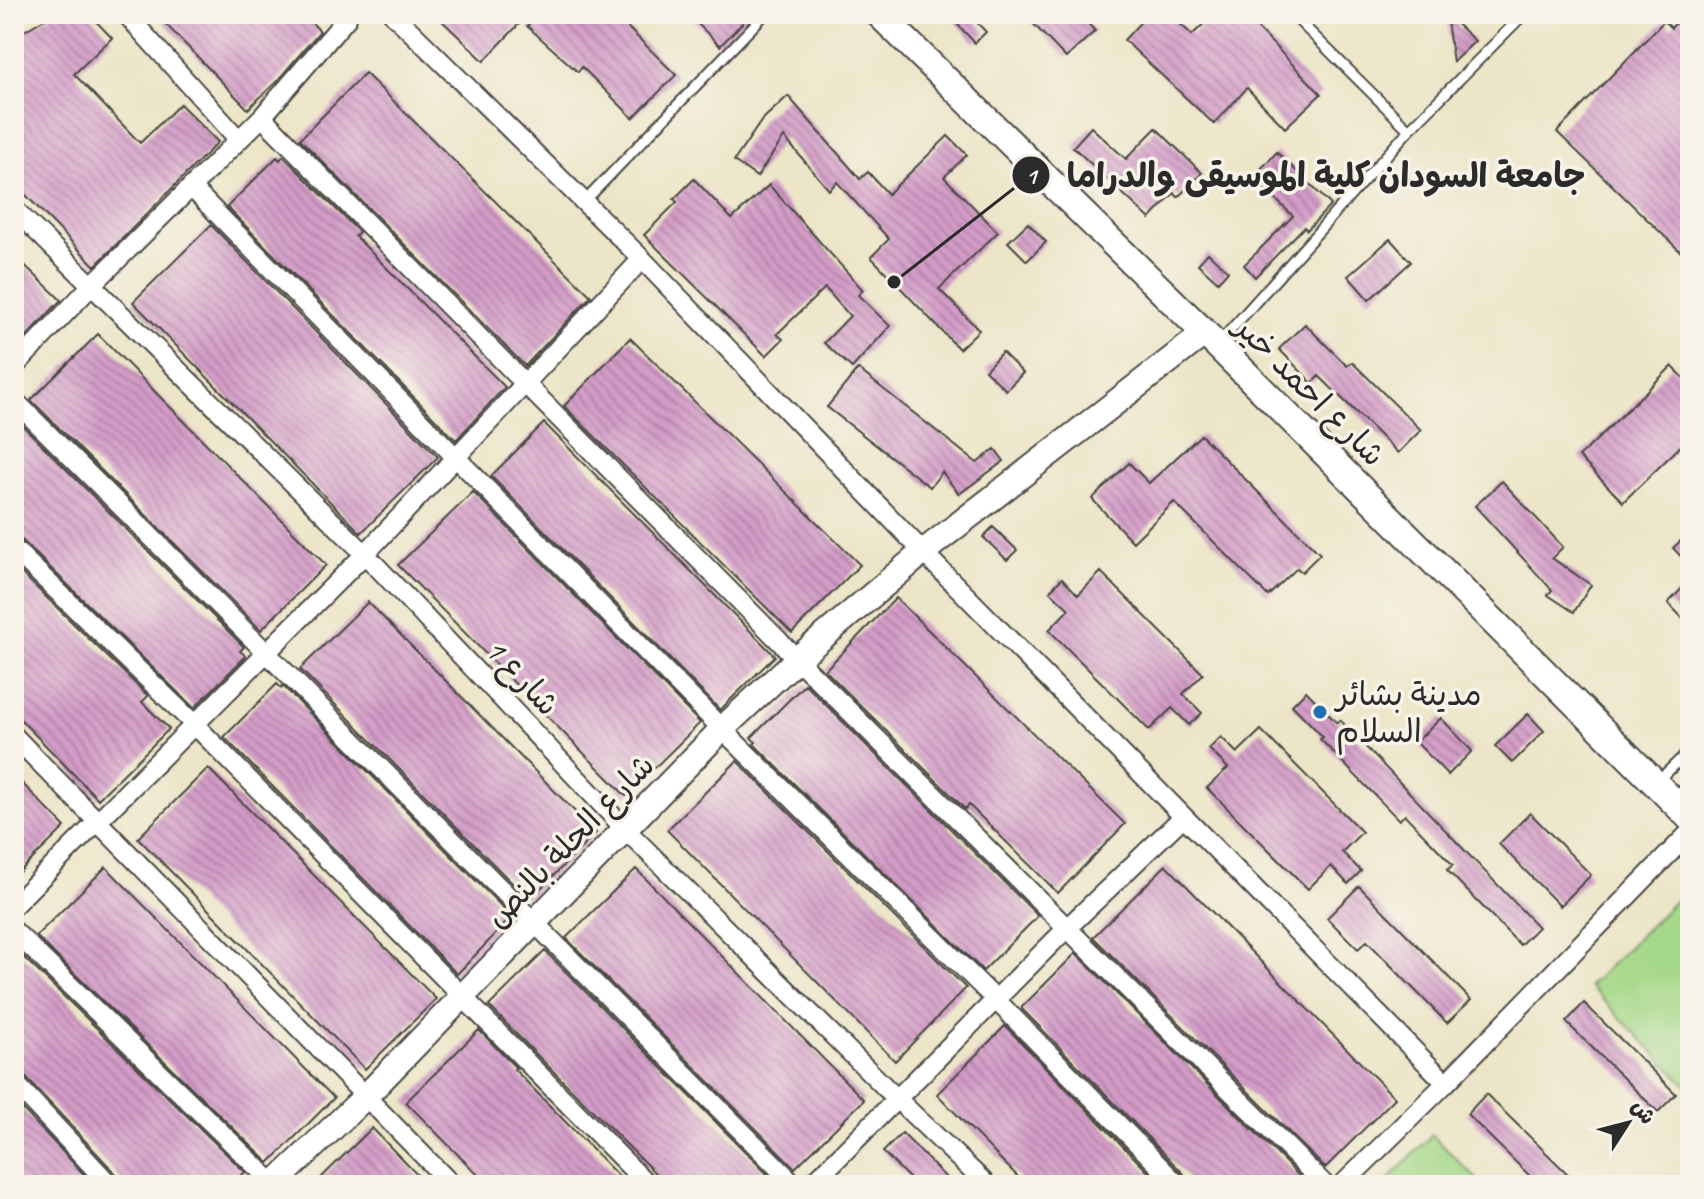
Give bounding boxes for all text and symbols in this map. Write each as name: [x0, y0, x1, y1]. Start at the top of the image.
callout: جامعة السودان كلية الموسيقى والدراما: [1011, 146, 1602, 204]
text: جامعة السودان كلية الموسيقى والدراما: [1067, 154, 1585, 198]
text: 1: [1026, 161, 1040, 191]
street label: شارع احمد خير: [1222, 305, 1394, 476]
street label: شارع 1: [474, 630, 568, 726]
place label: مدينة بشائر السلام: [1333, 674, 1482, 755]
marker: مدينة بشائر السلام: [1311, 703, 1329, 721]
street label: شارع الحلة بالنص: [477, 745, 665, 938]
north arrow: [1588, 1083, 1668, 1163]
text: ش: [1625, 1094, 1662, 1130]

